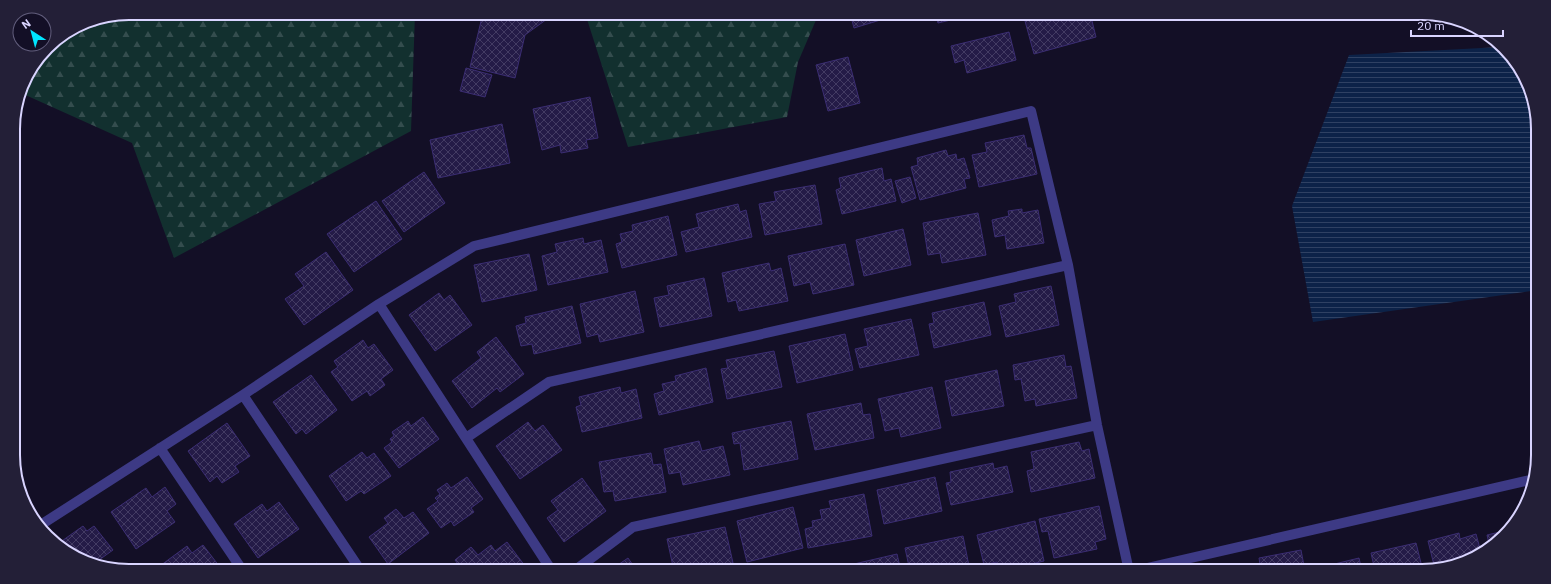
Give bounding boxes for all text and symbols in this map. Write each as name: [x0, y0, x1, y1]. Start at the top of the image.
north arrow: [12, 12, 52, 52]
scale bar: [1411, 12, 1503, 38]
text: N: [19, 16, 33, 32]
text: 20 m: [1417, 18, 1445, 33]

